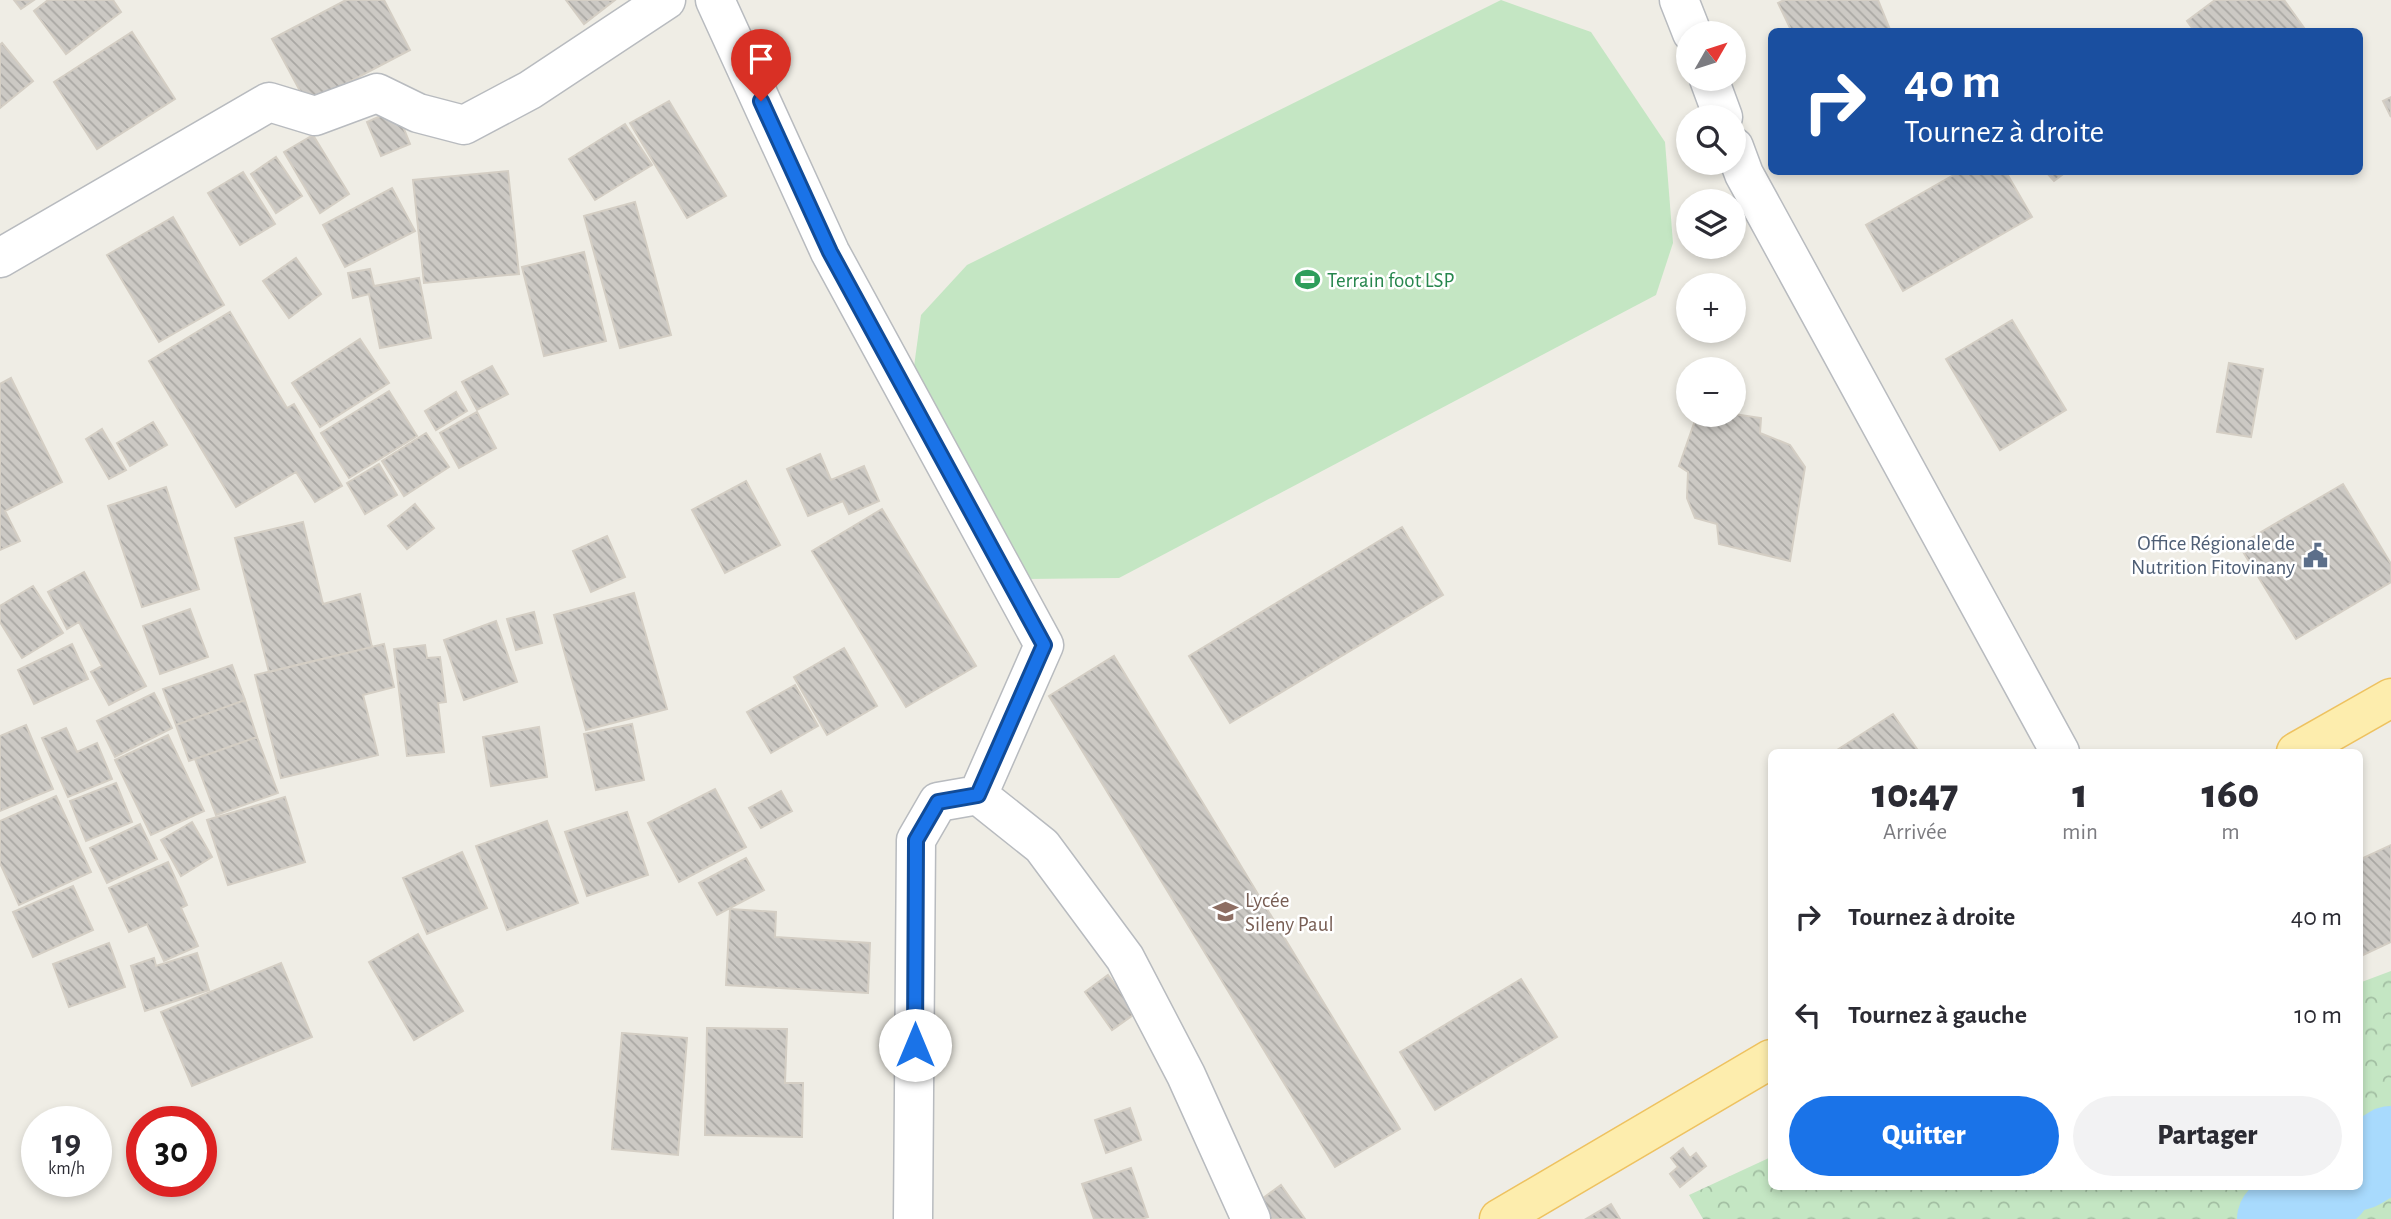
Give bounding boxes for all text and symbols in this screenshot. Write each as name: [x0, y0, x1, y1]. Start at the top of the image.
north arrow: [1676, 21, 1746, 91]
map controls: [1676, 21, 1746, 427]
pin: [731, 29, 791, 101]
icon: arrive: [742, 40, 780, 78]
icon: right: [1789, 56, 1880, 147]
text: 40 m: [1904, 58, 2001, 107]
button: search: [1676, 105, 1746, 175]
text: Tournez à droite: [1904, 116, 2104, 148]
button: layers: [1676, 189, 1746, 259]
sports icon: Terrain foot LSP: [1293, 266, 1321, 294]
place label: Terrain foot LSP: [1327, 270, 1454, 291]
button: +: [1676, 273, 1746, 343]
button: −: [1676, 357, 1746, 427]
place label: Office Régionale de Nutrition Fitovinany: [2131, 533, 2295, 578]
public building icon: Office Régionale de Nutrition Fitovinany: [2301, 541, 2329, 569]
text: 10:47: [1872, 773, 1958, 815]
text: 1: [2072, 773, 2088, 815]
text: 160: [2202, 773, 2259, 815]
text: Arrivée: [1883, 821, 1947, 844]
text: min: [2062, 821, 2098, 844]
text: m: [2221, 821, 2240, 844]
place label: Lycée Sileny Paul: [1245, 890, 1334, 935]
school or university icon: Lycée Sileny Paul: [1211, 898, 1239, 926]
icon: right: [1789, 898, 1827, 936]
text: Tournez à droite: [1848, 904, 2015, 930]
text: 40 m: [2291, 904, 2342, 930]
icon: left: [1789, 996, 1827, 1034]
text: Tournez à gauche: [1848, 1002, 2027, 1028]
text: 10 m: [2294, 1002, 2342, 1028]
position arrow: [878, 1008, 952, 1082]
button: Quitter: [1789, 1096, 2059, 1176]
button: Partager: [2073, 1096, 2342, 1176]
speed limit sign: 30: [126, 1106, 217, 1197]
text: 19: [52, 1125, 81, 1160]
text: km/h: [48, 1160, 85, 1178]

